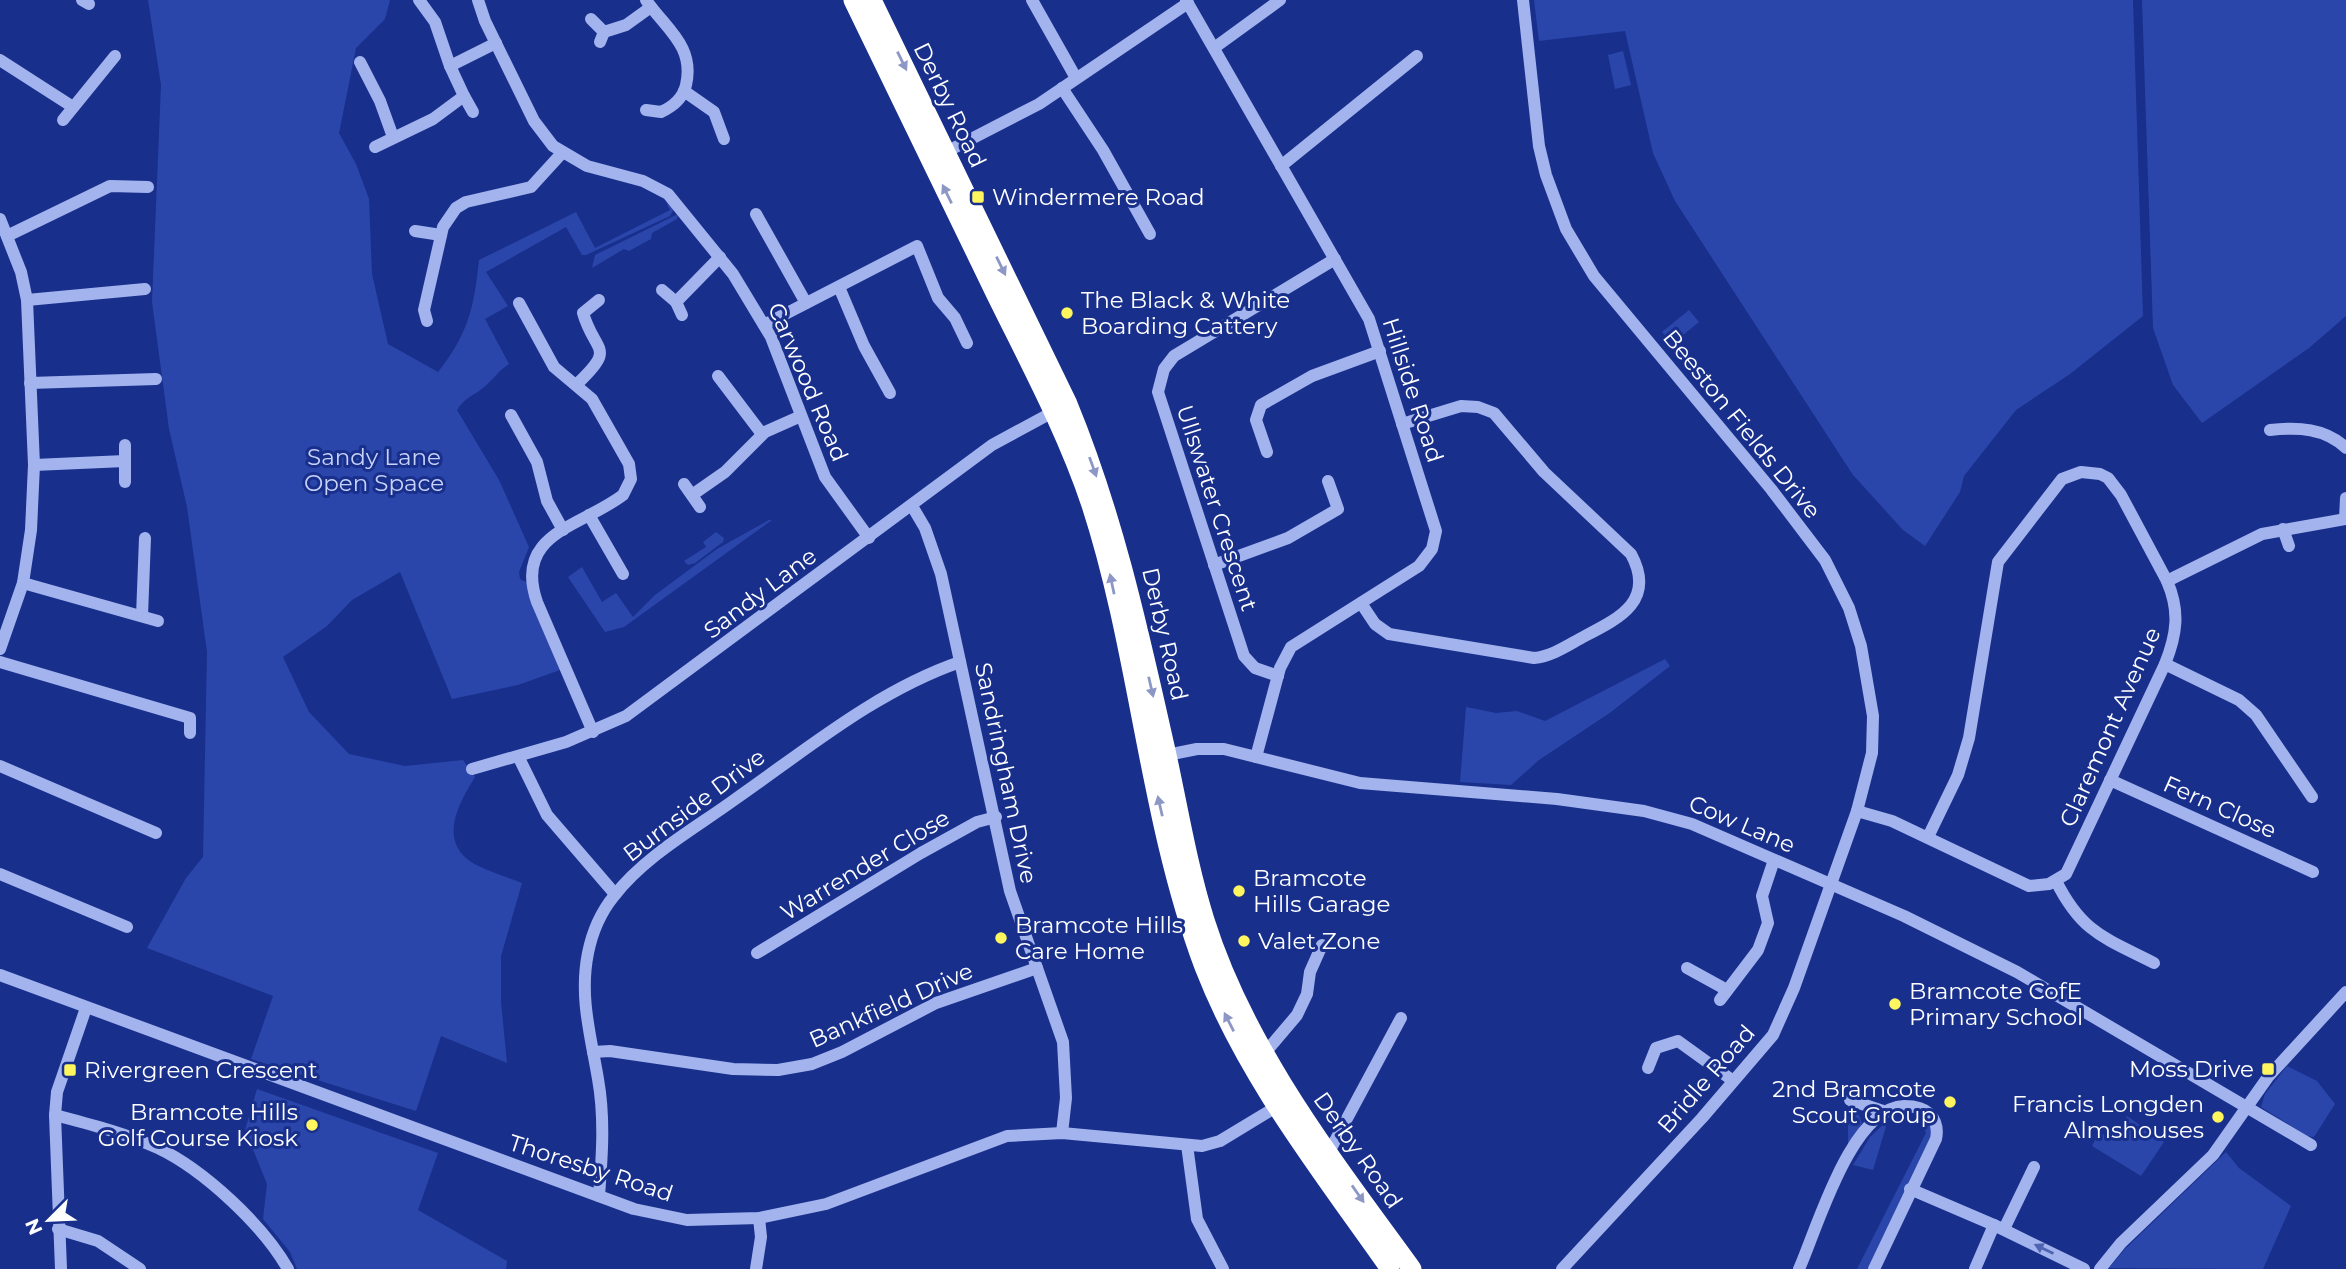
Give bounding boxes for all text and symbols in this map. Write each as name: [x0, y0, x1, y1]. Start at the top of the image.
street label: Derby Road: [908, 38, 992, 172]
one-way arrow: [896, 51, 907, 72]
place label: Windermere Road: [992, 183, 1205, 211]
one-way arrow: [941, 184, 953, 204]
marker: Windermere Road: [970, 189, 986, 205]
one-way arrow: [996, 256, 1007, 276]
place label: The Black & White Boarding Cattery: [1081, 286, 1290, 340]
street label: Carwood Road: [762, 298, 854, 466]
marker: The Black & White Boarding Cattery: [1059, 305, 1075, 321]
street label: Hillside Road: [1376, 314, 1450, 466]
street label: Beeston Fields Drive: [1657, 324, 1827, 524]
street label: Ullswater Crescent: [1170, 402, 1264, 614]
park label: Sandy Lane Open Space: [304, 443, 444, 497]
one-way arrow: [1088, 457, 1099, 478]
street label: Sandy Lane: [698, 542, 822, 644]
street label: Derby Road: [1136, 565, 1194, 703]
one-way arrow: [1106, 573, 1117, 595]
street label: Claremont Avenue: [2053, 623, 2167, 831]
street label: Sandringham Drive: [969, 660, 1043, 886]
one-way arrow: [1146, 676, 1157, 698]
street label: Burnside Drive: [617, 742, 771, 868]
street label: Fern Close: [2159, 770, 2281, 844]
street label: Cow Lane: [1685, 789, 1799, 859]
one-way arrow: [1154, 795, 1165, 817]
street label: Warrender Close: [775, 804, 955, 926]
place label: Bramcote Hills Garage: [1253, 864, 1390, 918]
marker: Bramcote Hills Garage: [1231, 883, 1247, 899]
place label: Bramcote Hills Care Home: [1015, 911, 1183, 965]
place label: Valet Zone: [1258, 927, 1380, 955]
marker: Bramcote Hills Care Home: [993, 930, 1009, 946]
marker: Valet Zone: [1236, 933, 1252, 949]
street label: Bankfield Drive: [805, 956, 977, 1054]
place label: Bramcote CofE Primary School: [1909, 977, 2083, 1031]
marker: Bramcote CofE Primary School: [1887, 996, 1903, 1012]
one-way arrow: [1223, 1012, 1234, 1032]
street label: Bridle Road: [1651, 1019, 1761, 1139]
place label: Moss Drive: [2129, 1055, 2254, 1083]
place label: Rivergreen Crescent: [84, 1056, 318, 1084]
marker: Moss Drive: [2260, 1061, 2276, 1077]
marker: Rivergreen Crescent: [62, 1062, 78, 1078]
place label: 2nd Bramcote Scout Group: [1772, 1075, 1936, 1129]
street label: Derby Road: [1308, 1086, 1408, 1214]
place label: Francis Longden Almshouses: [2012, 1090, 2204, 1144]
marker: 2nd Bramcote Scout Group: [1942, 1094, 1958, 1110]
place label: Bramcote Hills Golf Course Kiosk: [98, 1098, 298, 1152]
marker: Francis Longden Almshouses: [2210, 1109, 2226, 1125]
marker: Bramcote Hills Golf Course Kiosk: [304, 1117, 320, 1133]
street label: Thoresby Road: [505, 1128, 677, 1208]
north arrow: [14, 1185, 84, 1255]
one-way arrow: [1351, 1185, 1365, 1203]
text: N: [20, 1215, 48, 1238]
one-way arrow: [2034, 1243, 2054, 1254]

